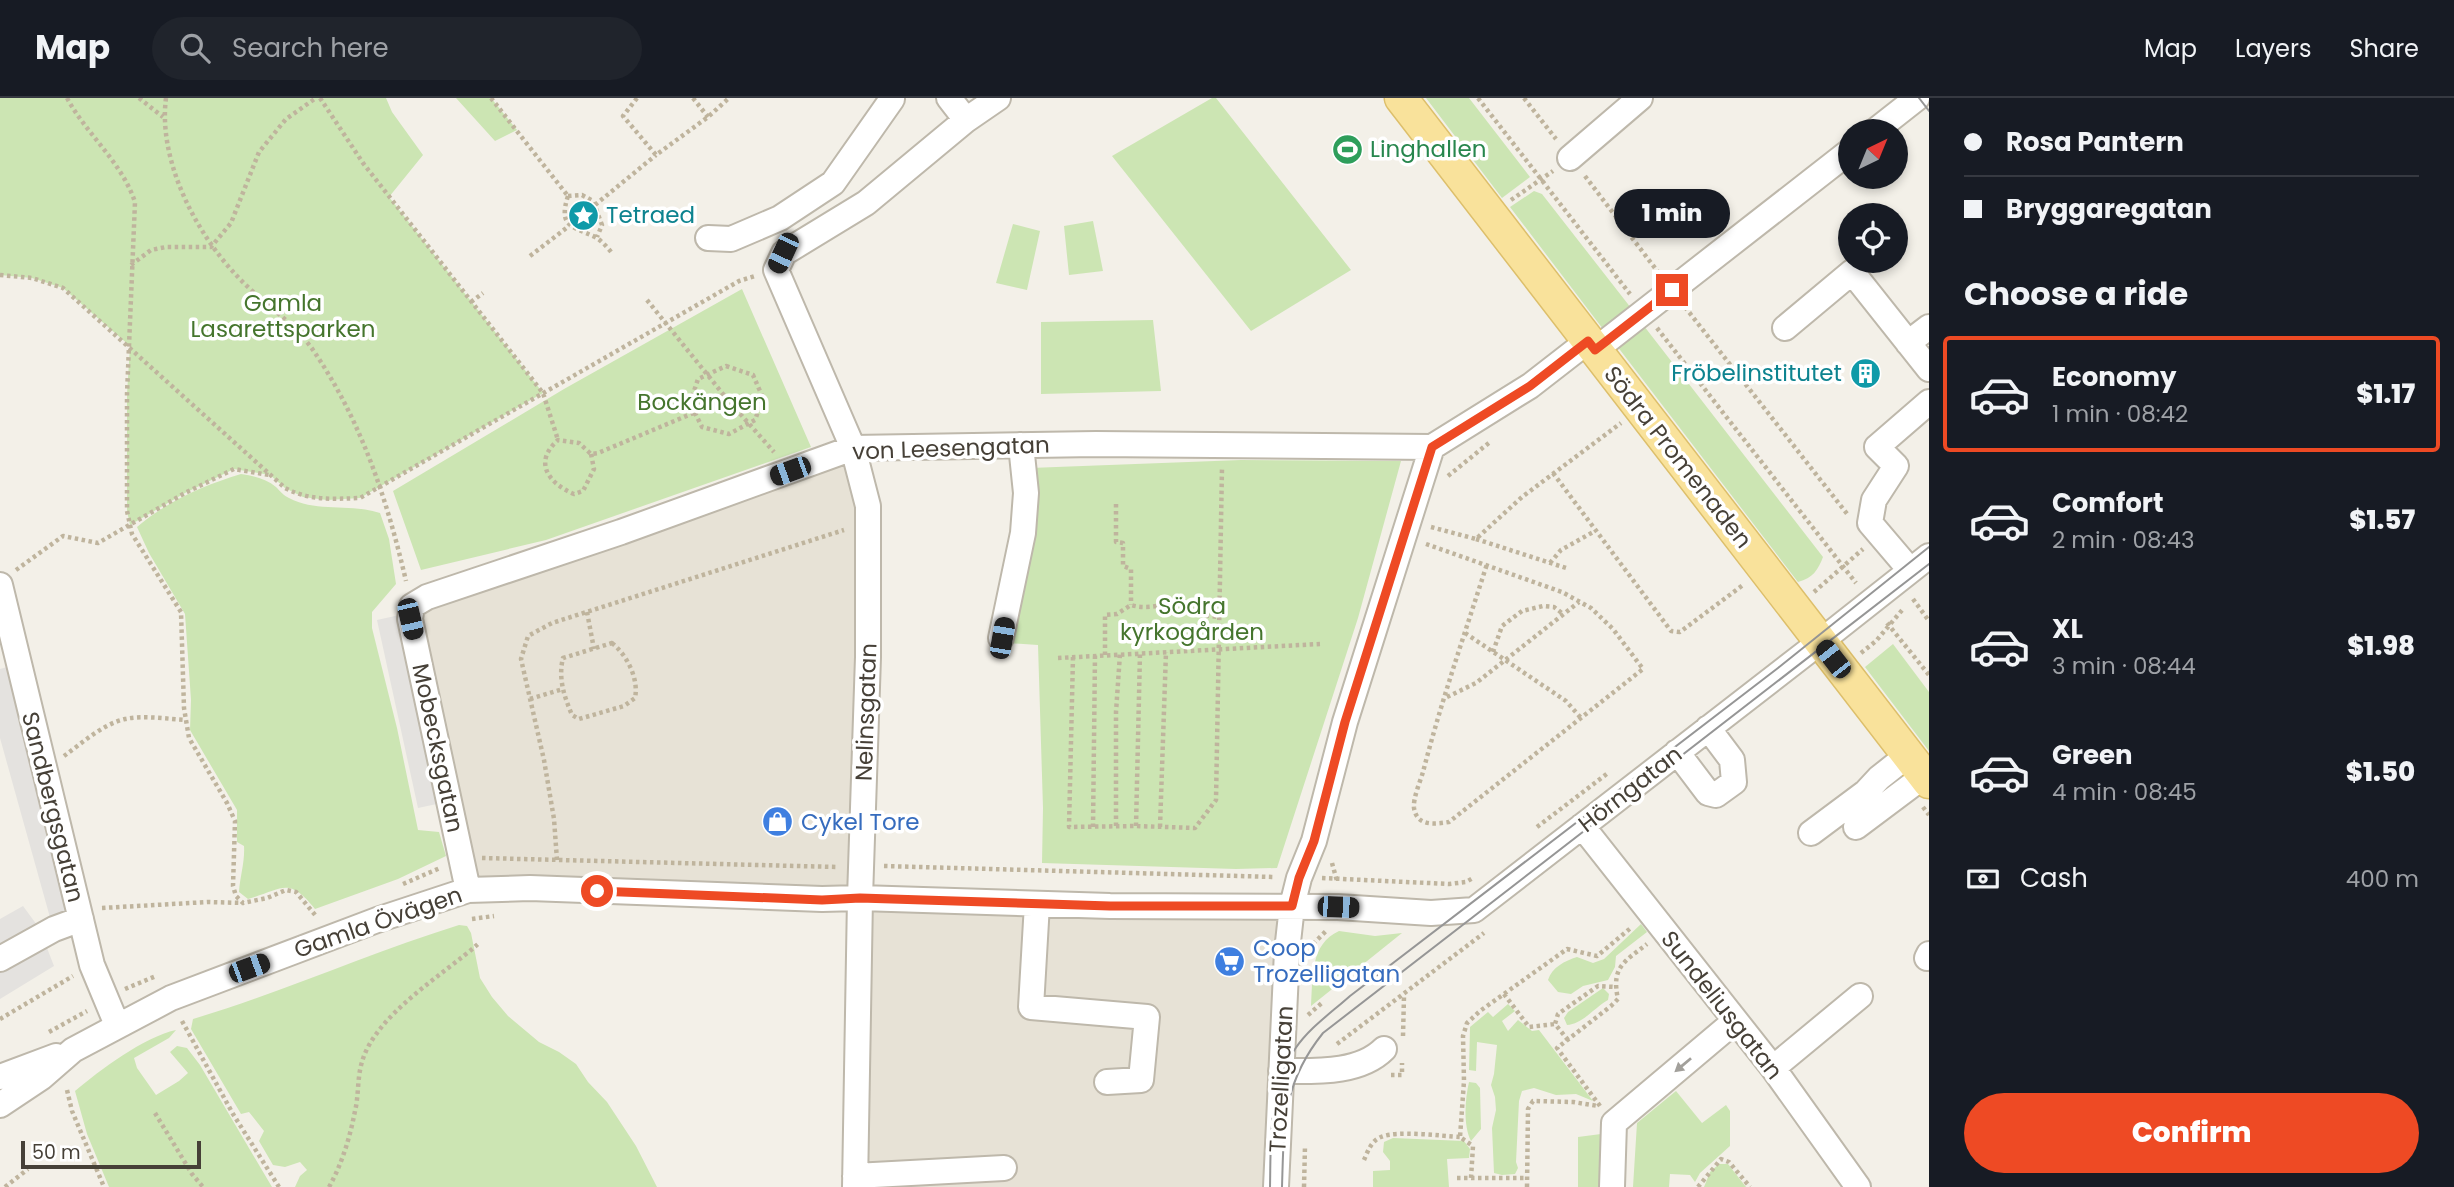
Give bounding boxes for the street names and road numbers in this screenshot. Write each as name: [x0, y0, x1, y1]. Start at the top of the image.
street label: Södra Promenaden: [1597, 359, 1759, 555]
street label: von Leesengatan: [852, 429, 1050, 467]
street label: Nelinsgatan: [848, 642, 884, 782]
street label: Mobecksgatan: [404, 661, 472, 835]
street label: Sandbergsgatan: [14, 709, 92, 905]
street label: Hörngatan: [1571, 738, 1689, 840]
street label: Gamla Övägen: [290, 878, 466, 966]
street label: Sundeliusgatan: [1654, 924, 1790, 1086]
street label: Trozelligatan: [1261, 1005, 1301, 1153]

